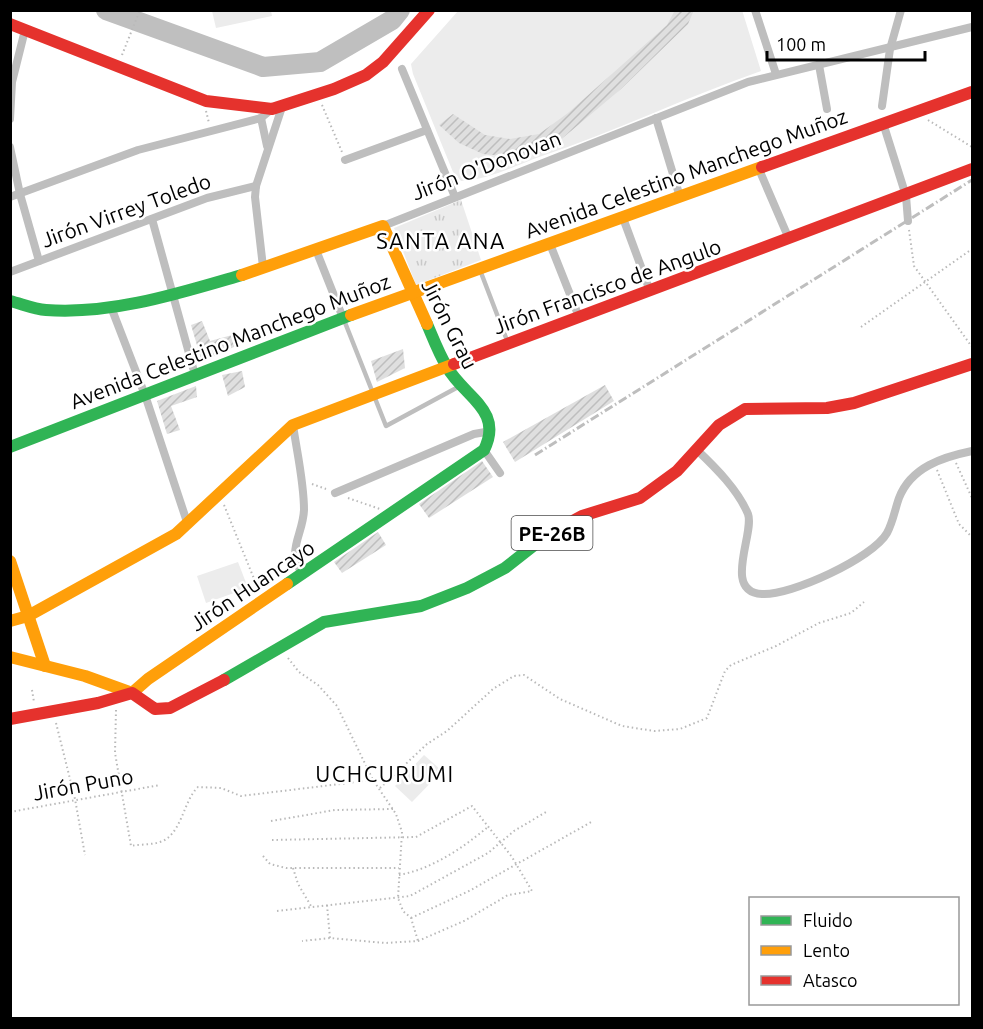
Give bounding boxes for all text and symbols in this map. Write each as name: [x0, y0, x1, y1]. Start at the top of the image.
scale bar: [767, 24, 924, 62]
text: 100 m: [776, 34, 826, 54]
street label: Avenida Celestino Manchego Muñoz: [522, 103, 850, 243]
street label: Jirón O'Donovan: [408, 125, 564, 205]
street label: Jirón Virrey Toledo: [38, 168, 214, 252]
district label: SANTA ANA: [376, 228, 506, 253]
street label: Jirón Francisco de Angulo: [490, 234, 724, 338]
street label: Avenida Celestino Manchego Muñoz: [67, 269, 393, 413]
street label: Jirón Grau: [417, 275, 483, 373]
road number: PE-26B: [512, 516, 592, 550]
street label: Jirón Huancayo: [185, 535, 319, 635]
district label: UCHCURUMI: [315, 761, 455, 786]
street label: Jirón Puno: [31, 763, 135, 805]
legend: [749, 897, 959, 1005]
text: Fluido: [803, 910, 853, 930]
text: Lento: [803, 940, 850, 960]
text: Atasco: [803, 970, 858, 990]

